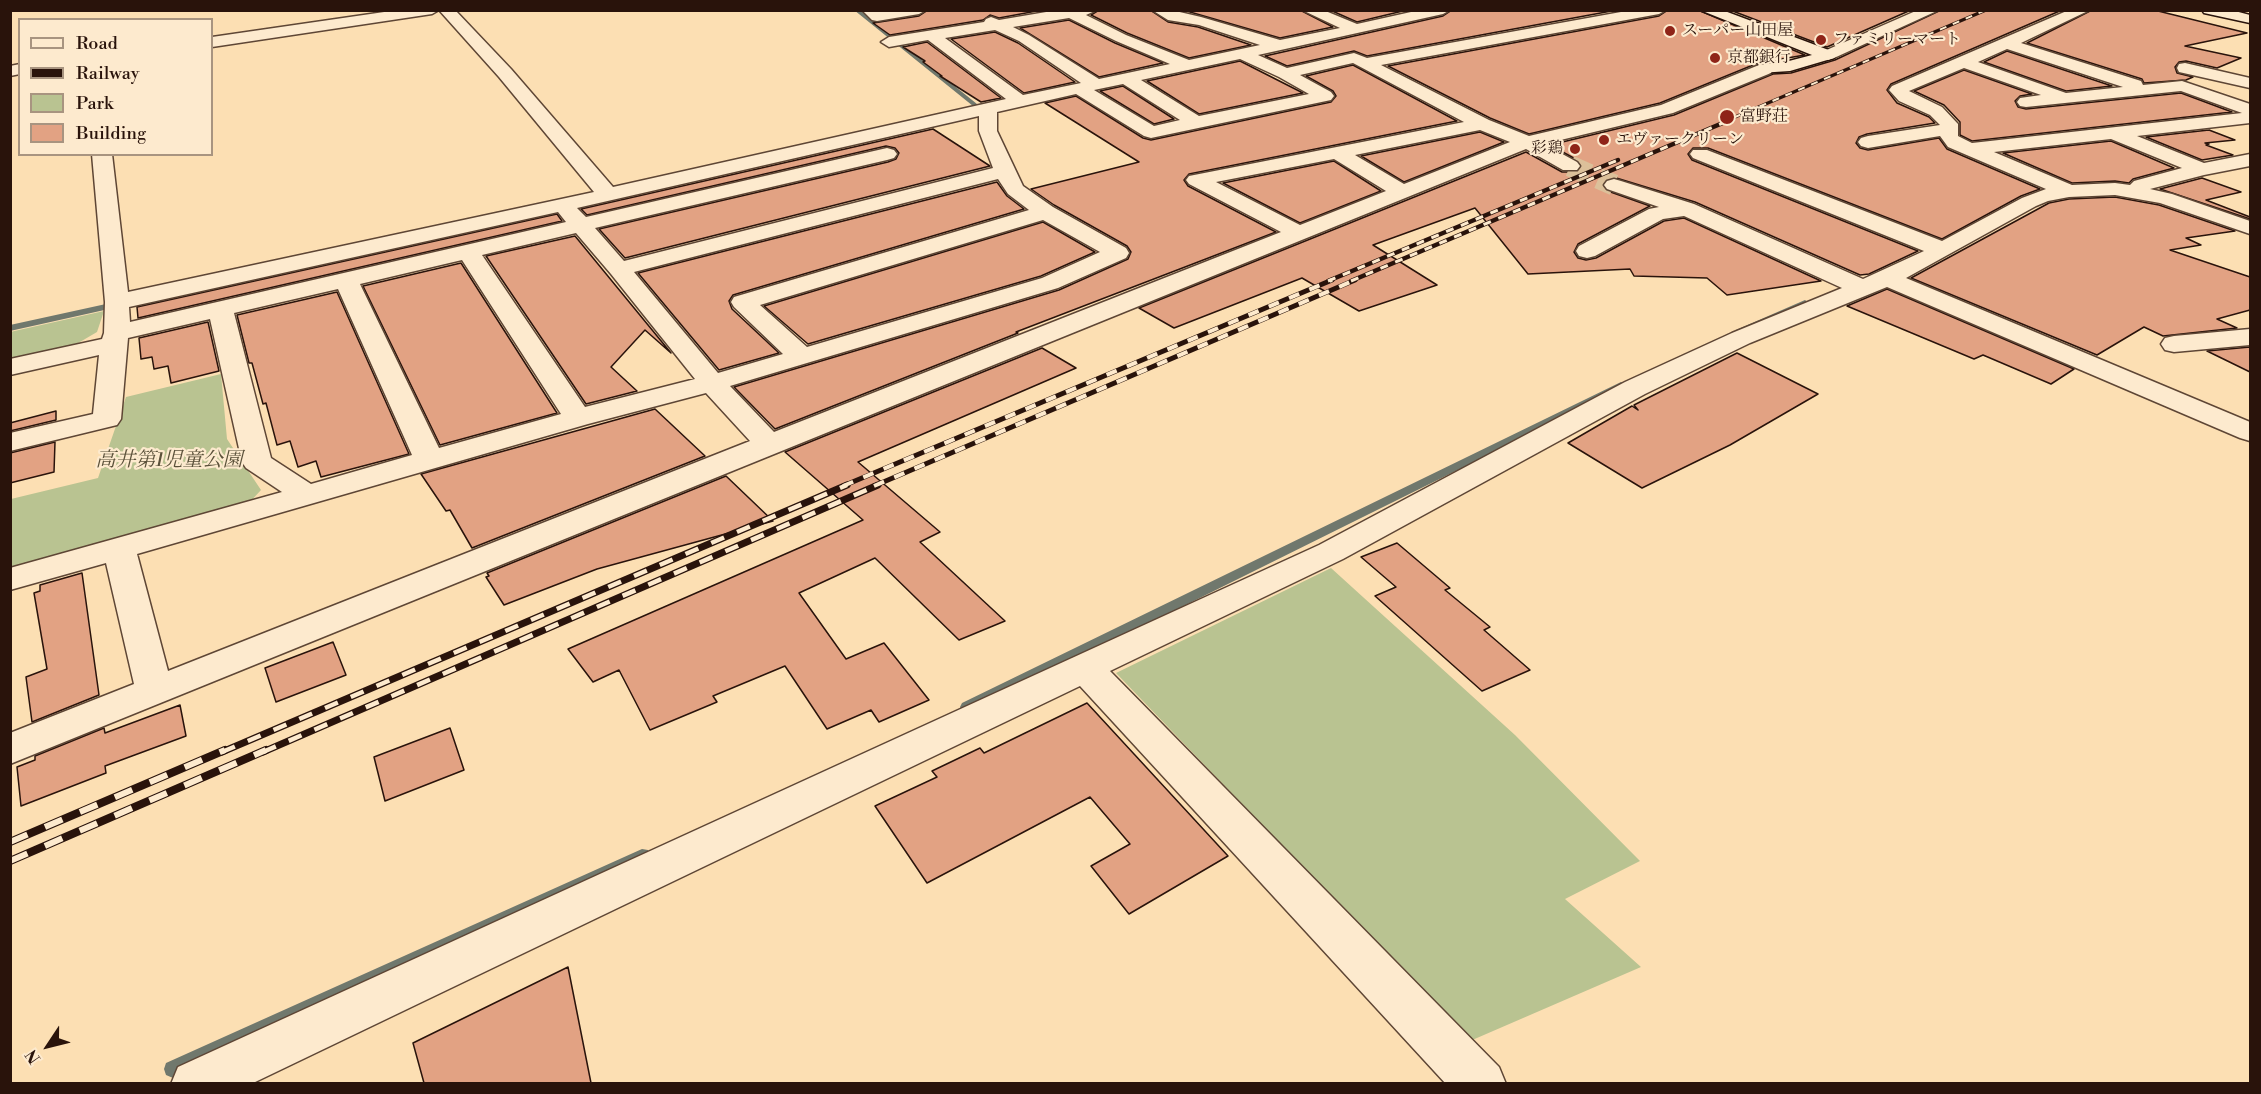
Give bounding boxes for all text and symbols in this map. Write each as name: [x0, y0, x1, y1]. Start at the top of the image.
legend: [18, 18, 213, 156]
place label: スーパー山田屋: [1682, 21, 1793, 41]
marker: スーパー山田屋: [1663, 24, 1677, 38]
place label: ファミリーマート: [1833, 30, 1961, 50]
text: Road: [76, 32, 118, 55]
marker: ファミリーマート: [1814, 33, 1828, 47]
place label: 京都銀行: [1727, 48, 1791, 68]
marker: 京都銀行: [1708, 51, 1722, 65]
text: Railway: [76, 62, 139, 85]
text: Park: [76, 92, 113, 115]
place label: 富野荘: [1740, 107, 1788, 127]
marker: 富野荘: [1718, 108, 1736, 126]
text: Building: [76, 122, 146, 145]
place label: エヴァークリーン: [1616, 130, 1744, 150]
marker: エヴァークリーン: [1597, 133, 1611, 147]
place label: 彩鶏: [1531, 139, 1563, 159]
marker: 彩鶏: [1568, 142, 1582, 156]
park label: 高井第1児童公園: [95, 449, 243, 473]
north arrow: [18, 1016, 78, 1076]
text: N: [21, 1045, 45, 1067]

